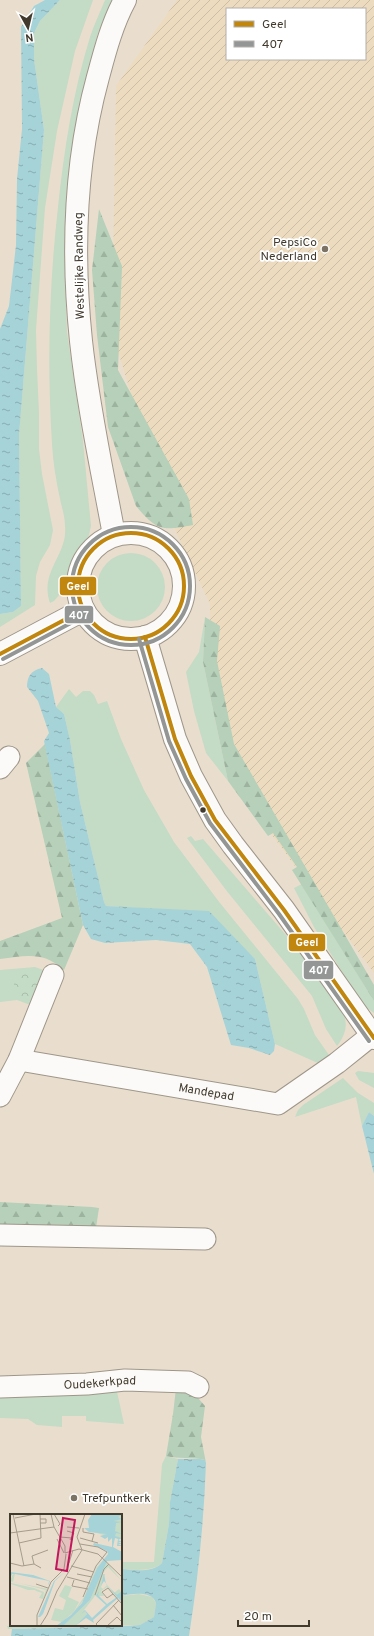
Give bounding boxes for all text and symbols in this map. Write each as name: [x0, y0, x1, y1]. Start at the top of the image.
north arrow: [8, 8, 48, 48]
legend: [226, 8, 366, 60]
text: Geel: [262, 17, 287, 33]
text: N: [24, 29, 34, 44]
text: 407: [262, 37, 283, 53]
street label: Westelijke Randweg: [71, 212, 89, 320]
place label: PepsiCo Nederland: [261, 235, 317, 265]
marker: PepsiCo Nederland: [320, 244, 330, 254]
line badge: Geel: [59, 576, 97, 596]
text: Geel: [66, 580, 90, 594]
line badge: 407: [64, 605, 94, 624]
text: 407: [69, 609, 89, 623]
unlabelled marker: [198, 805, 208, 815]
line badge: Geel: [288, 933, 326, 952]
text: Geel: [295, 936, 319, 950]
line badge: 407: [303, 960, 334, 980]
text: 407: [309, 964, 329, 978]
street label: Mandepad: [177, 1080, 235, 1105]
street label: Oudekerkpad: [63, 1373, 136, 1394]
place label: Trefpuntkerk: [82, 1491, 151, 1507]
marker: Trefpuntkerk: [69, 1493, 79, 1503]
inset map: [10, 1514, 122, 1626]
scale bar: [238, 1602, 309, 1628]
text: 20 m: [244, 1609, 272, 1625]

